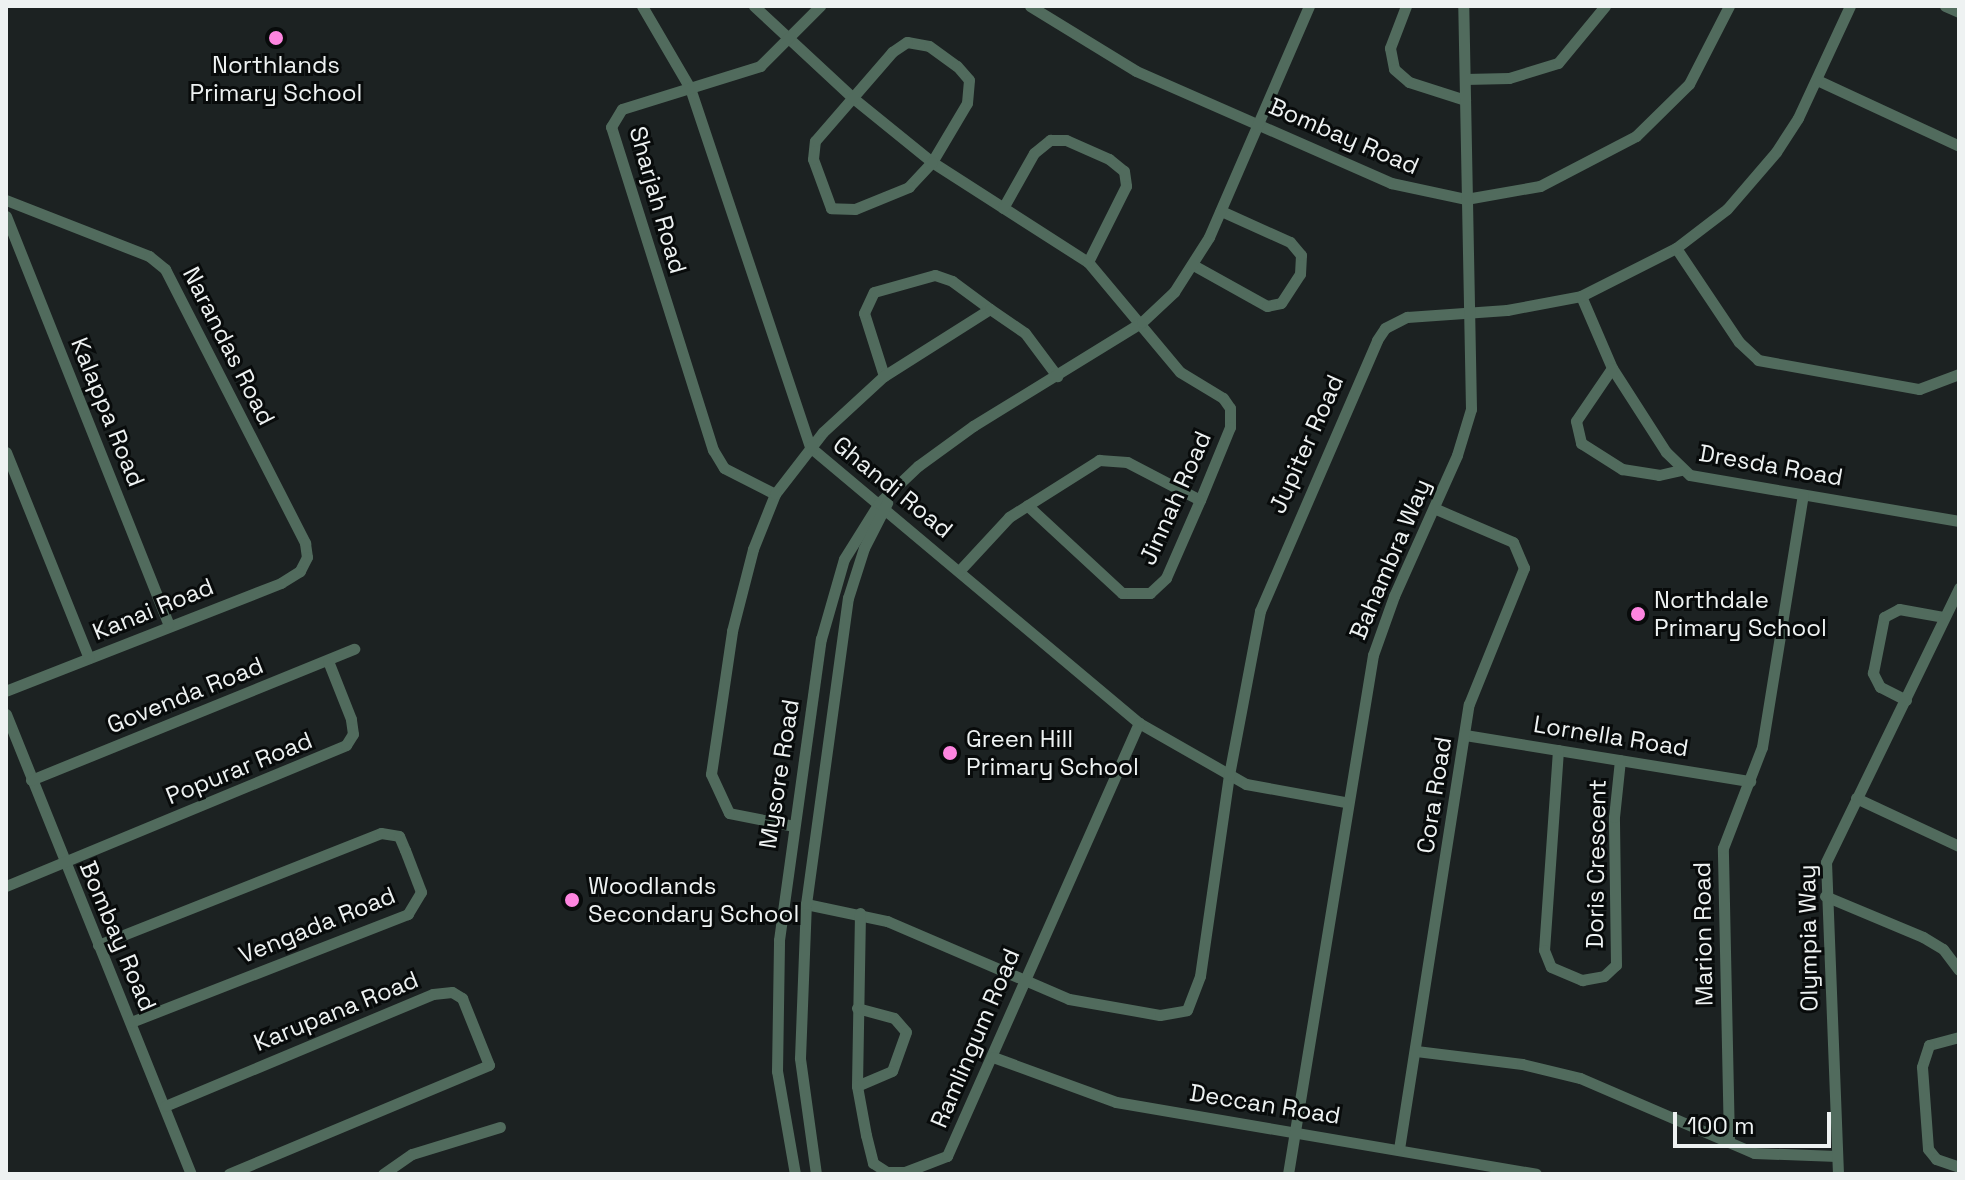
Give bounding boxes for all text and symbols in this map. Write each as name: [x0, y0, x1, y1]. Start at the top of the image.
marker: Northlands Primary School: [267, 29, 285, 47]
place label: Northlands Primary School: [189, 51, 363, 107]
street label: Bombay Road: [1265, 91, 1423, 181]
street label: Sharjah Road: [623, 123, 693, 277]
street label: Narandas Road: [177, 262, 281, 430]
street label: Kalappa Road: [65, 333, 151, 491]
street label: Jupiter Road: [1263, 370, 1349, 518]
street label: Jinnah Road: [1133, 427, 1217, 569]
street label: Ghandi Road: [827, 430, 959, 544]
street label: Dresda Road: [1697, 438, 1845, 492]
street label: Bahambra Way: [1343, 474, 1437, 644]
street label: Kanai Road: [88, 572, 218, 646]
place label: Northdale Primary School: [1654, 586, 1827, 642]
marker: Northdale Primary School: [1629, 605, 1647, 623]
street label: Govenda Road: [103, 651, 267, 739]
street label: Mysore Road: [753, 697, 805, 851]
street label: Lornella Road: [1531, 710, 1691, 762]
place label: Green Hill Primary School: [966, 725, 1139, 781]
street label: Popurar Road: [161, 726, 317, 810]
street label: Cora Road: [1411, 735, 1457, 855]
marker: Green Hill Primary School: [941, 744, 959, 762]
street label: Doris Crescent: [1580, 779, 1612, 949]
street label: Bombay Road: [73, 857, 163, 1015]
street label: Marion Road: [1687, 862, 1719, 1006]
street label: Olympia Way: [1792, 864, 1824, 1012]
place label: Woodlands Secondary School: [588, 872, 799, 928]
street label: Vengada Road: [235, 881, 399, 969]
marker: Woodlands Secondary School: [563, 891, 581, 909]
street label: Ramlingum Road: [924, 944, 1026, 1132]
street label: Karupana Road: [249, 965, 423, 1057]
street label: Deccan Road: [1187, 1078, 1343, 1130]
scale bar: [1677, 1096, 1835, 1146]
text: 100 m: [1687, 1110, 1755, 1141]

